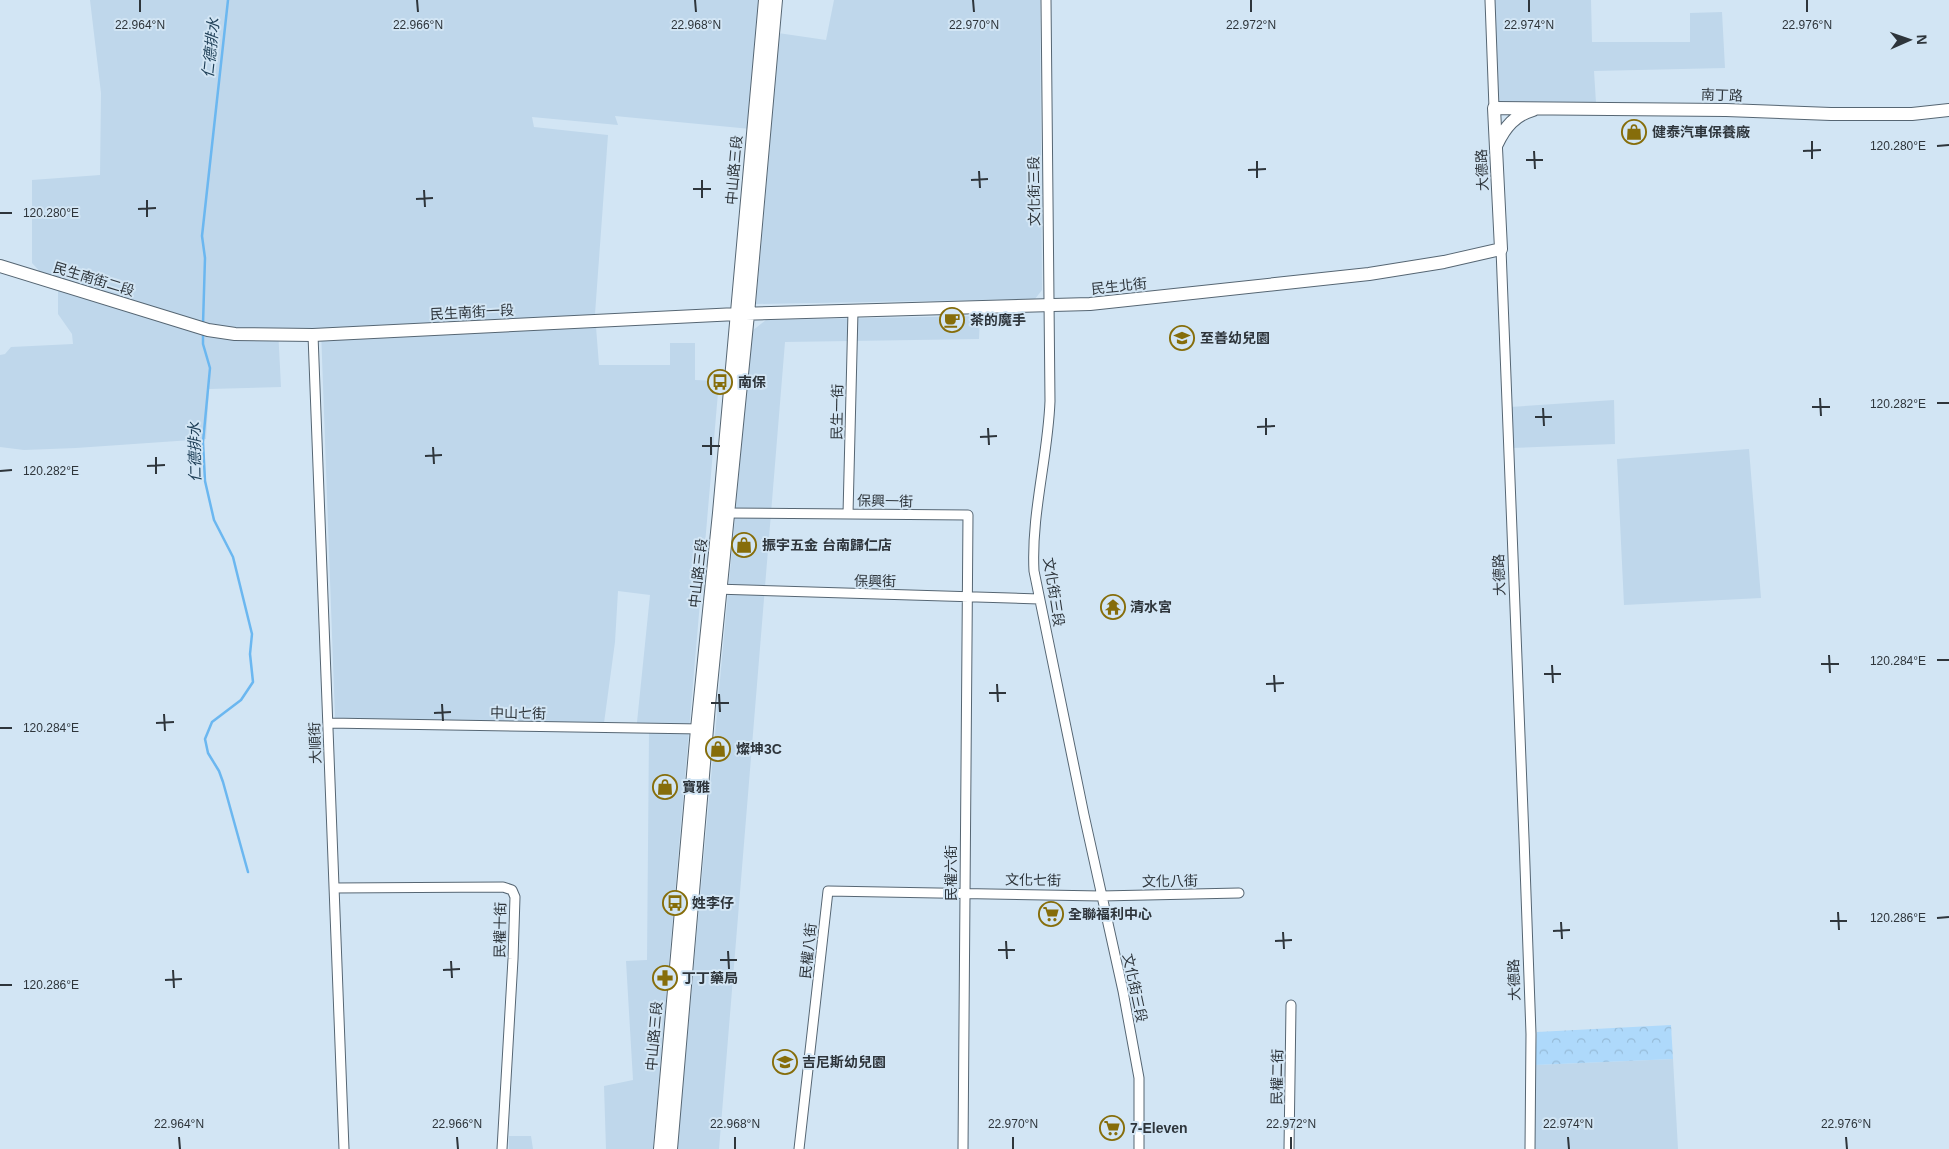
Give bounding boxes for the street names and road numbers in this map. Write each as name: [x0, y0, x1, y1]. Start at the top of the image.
street label: 南丁路: [1701, 86, 1743, 104]
street label: 中山路三段: [723, 134, 745, 206]
street label: 大德路: [1473, 149, 1491, 191]
street label: 文化街三段: [1025, 156, 1043, 226]
street label: 民生南街二段: [51, 259, 137, 299]
street label: 民生北街: [1090, 275, 1148, 297]
street label: 民生南街一段: [430, 302, 514, 322]
street label: 民生一街: [829, 384, 845, 440]
street label: 保興一街: [857, 493, 913, 509]
street label: 中山路三段: [686, 537, 710, 609]
street label: 大德路: [1490, 554, 1508, 596]
street label: 文化街三段: [1041, 556, 1067, 628]
street label: 保興街: [854, 573, 896, 589]
street label: 中山七街: [490, 705, 546, 721]
street label: 大順街: [306, 722, 324, 764]
street label: 民權六街: [943, 845, 959, 901]
street label: 文化七街: [1005, 872, 1061, 888]
street label: 文化八街: [1142, 873, 1198, 889]
street label: 民權十街: [492, 902, 508, 958]
street label: 民權八街: [797, 922, 819, 980]
street label: 文化街三段: [1120, 952, 1150, 1024]
street label: 大德路: [1505, 959, 1523, 1001]
street label: 中山路三段: [643, 1000, 665, 1072]
street label: 民權二街: [1269, 1049, 1285, 1105]

